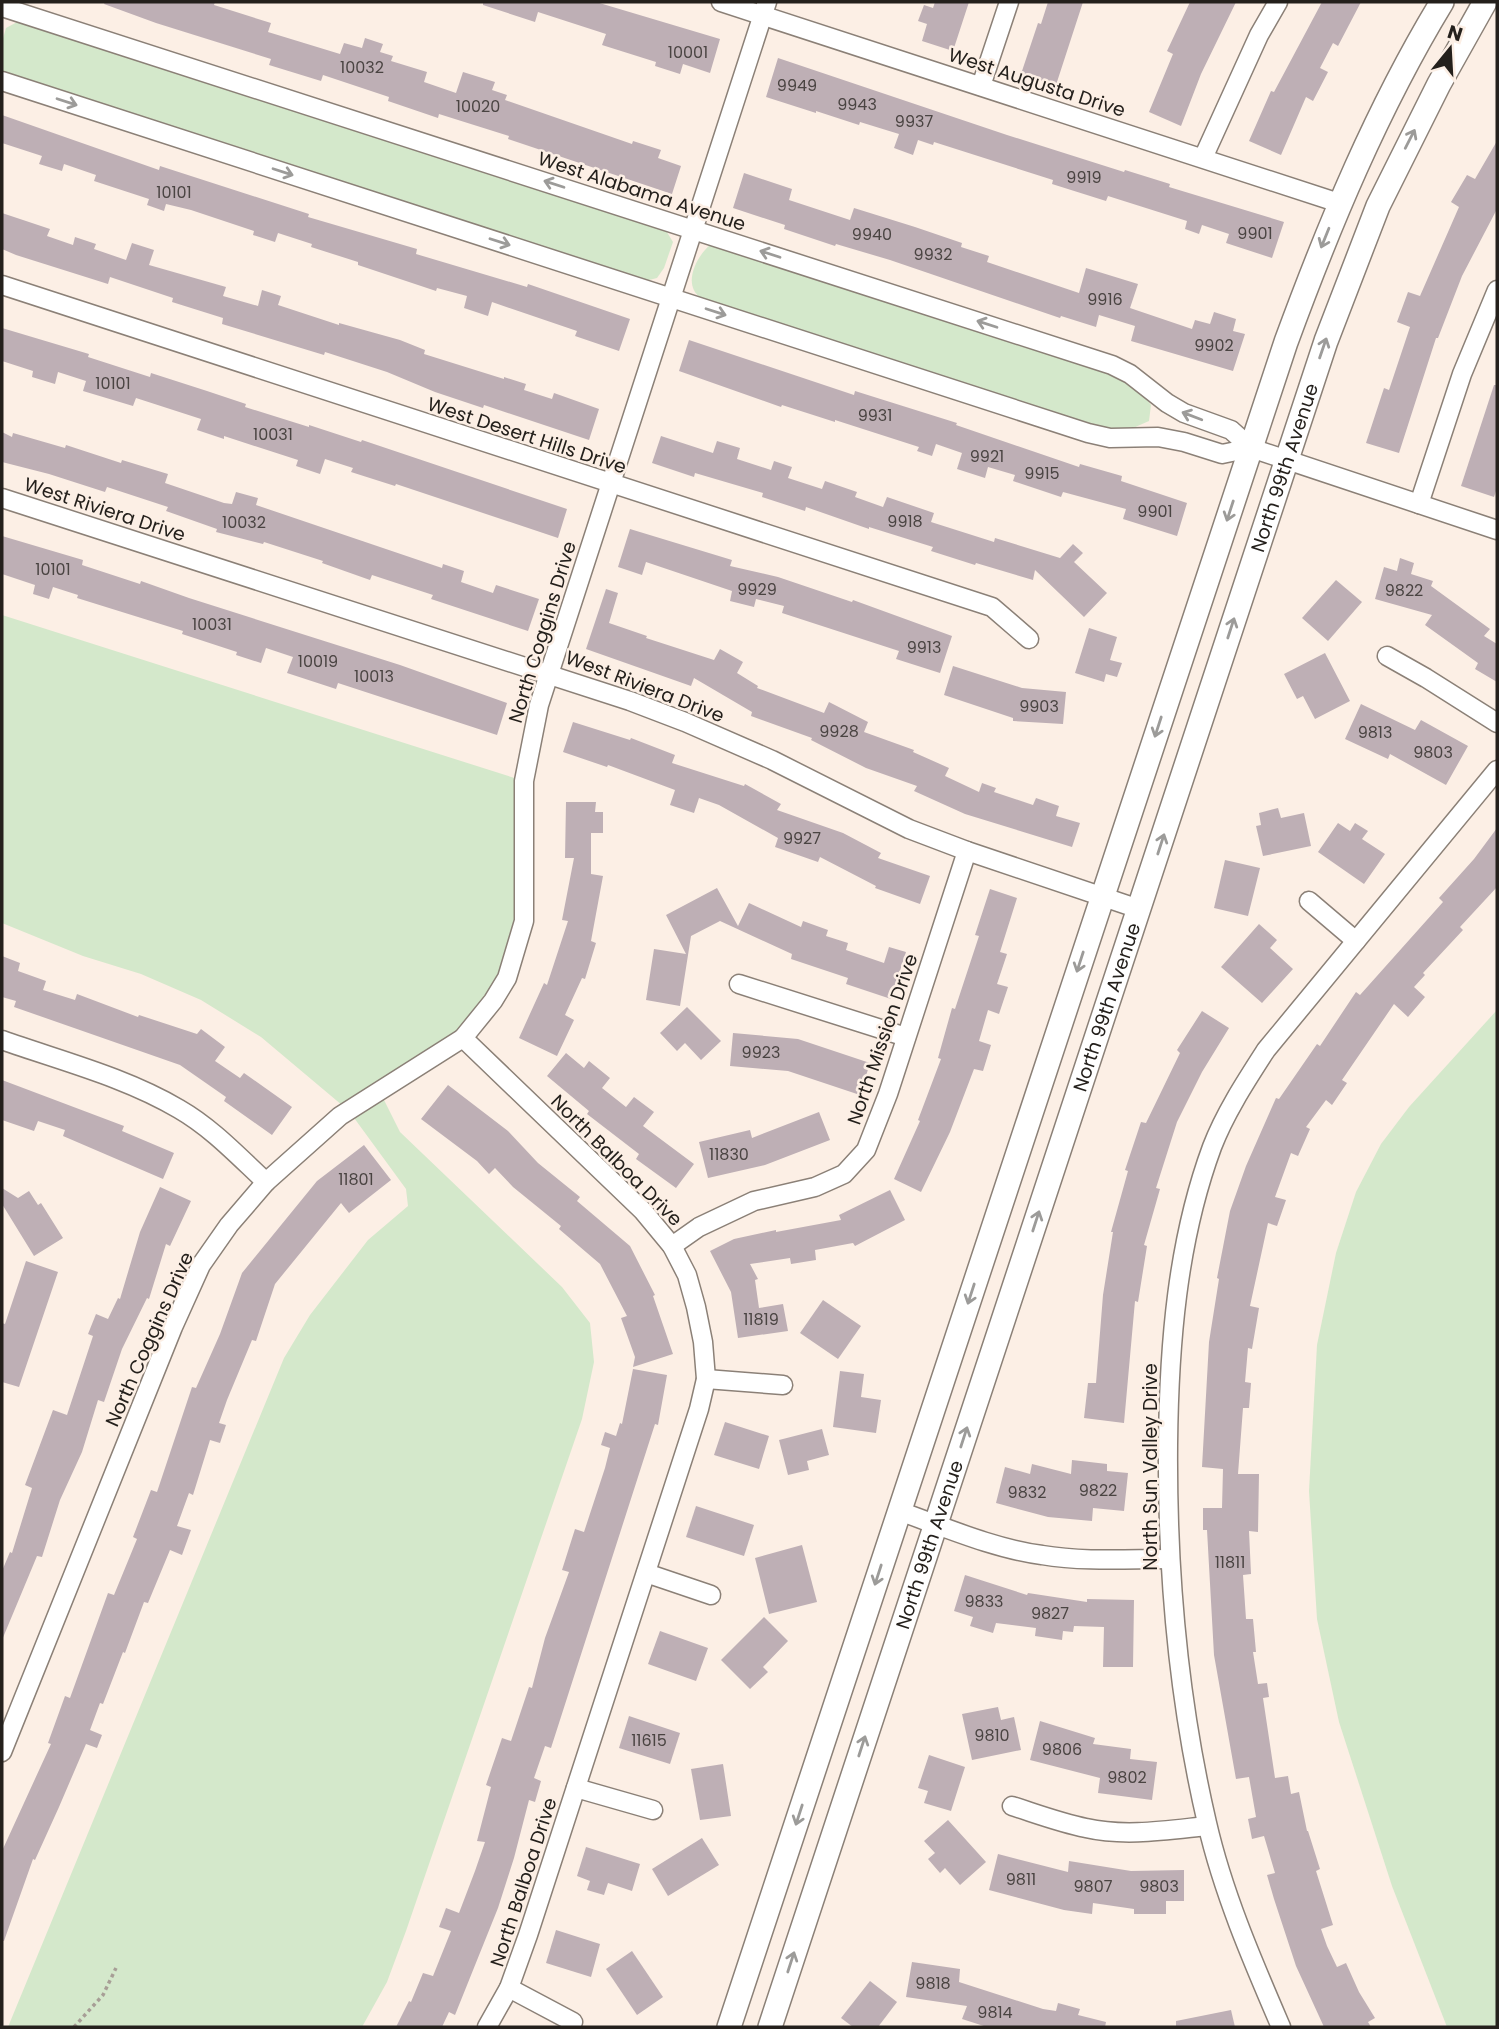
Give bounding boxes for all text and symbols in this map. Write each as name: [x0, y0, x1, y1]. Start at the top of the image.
north arrow: [1415, 14, 1485, 84]
text: N: [1444, 18, 1466, 48]
house number: 10001: [668, 41, 708, 64]
street label: West Augusta Drive: [945, 41, 1129, 124]
house number: 10032: [340, 56, 384, 79]
house number: 9949: [777, 74, 817, 97]
house number: 9943: [837, 93, 877, 116]
house number: 10020: [456, 95, 500, 118]
one-way arrow: [55, 97, 77, 110]
house number: 9937: [895, 110, 933, 133]
one-way arrow: [1404, 129, 1418, 149]
street label: West Alabama Avenue: [534, 145, 749, 238]
house number: 9919: [1066, 166, 1102, 189]
one-way arrow: [272, 167, 294, 180]
one-way arrow: [543, 177, 565, 190]
house number: 10101: [156, 181, 192, 204]
house number: 9901: [1237, 222, 1273, 245]
house number: 9940: [852, 223, 892, 246]
one-way arrow: [1317, 227, 1330, 249]
one-way arrow: [488, 237, 510, 249]
house number: 9932: [914, 243, 952, 266]
one-way arrow: [760, 247, 782, 259]
house number: 9916: [1087, 288, 1123, 311]
one-way arrow: [705, 307, 727, 319]
one-way arrow: [976, 317, 998, 329]
house number: 9902: [1194, 334, 1234, 357]
one-way arrow: [1318, 338, 1330, 360]
house number: 10101: [95, 372, 131, 395]
street label: North 99th Avenue: [1244, 380, 1325, 556]
street label: West Desert Hills Drive: [424, 390, 630, 480]
house number: 9931: [858, 404, 892, 427]
one-way arrow: [1182, 408, 1204, 421]
house number: 10031: [253, 423, 293, 446]
house number: 9921: [970, 445, 1004, 468]
house number: 9915: [1024, 462, 1060, 485]
street label: West Riviera Drive: [21, 471, 189, 548]
house number: 9901: [1137, 500, 1173, 523]
one-way arrow: [1223, 500, 1235, 522]
house number: 9918: [887, 510, 923, 533]
house number: 10032: [222, 511, 266, 534]
street label: North Coggins Drive: [502, 538, 583, 726]
house number: 10101: [35, 558, 71, 581]
house number: 9929: [737, 578, 777, 601]
house number: 9822: [1385, 579, 1423, 602]
house number: 10031: [192, 613, 232, 636]
one-way arrow: [1225, 617, 1238, 639]
house number: 9913: [907, 636, 941, 659]
street label: West Riviera Drive: [561, 644, 728, 729]
house number: 10019: [298, 650, 338, 673]
house number: 10013: [354, 665, 394, 688]
house number: 9903: [1019, 695, 1059, 718]
one-way arrow: [1151, 716, 1163, 738]
house number: 9928: [819, 720, 859, 743]
house number: 9813: [1358, 721, 1392, 744]
house number: 9803: [1413, 741, 1453, 764]
house number: 9927: [783, 827, 821, 850]
one-way arrow: [1155, 834, 1168, 856]
street label: North 99th Avenue: [1066, 919, 1147, 1095]
street label: North Mission Drive: [841, 950, 924, 1128]
one-way arrow: [1073, 950, 1086, 972]
house number: 9923: [742, 1041, 780, 1064]
street label: North Balboa Drive: [545, 1088, 689, 1232]
house number: 11830: [709, 1143, 749, 1166]
house number: 11801: [338, 1168, 374, 1191]
one-way arrow: [1031, 1211, 1043, 1233]
street label: North Coggins Drive: [99, 1248, 200, 1431]
one-way arrow: [963, 1283, 976, 1305]
house number: 11819: [743, 1308, 779, 1331]
street label: North Sun Valley Drive: [1137, 1363, 1164, 1571]
one-way arrow: [958, 1426, 971, 1448]
street label: North 99th Avenue: [889, 1457, 970, 1633]
house number: 9822: [1079, 1479, 1117, 1502]
house number: 9832: [1008, 1481, 1046, 1504]
house number: 11811: [1215, 1551, 1245, 1574]
one-way arrow: [871, 1564, 883, 1586]
house number: 9833: [964, 1590, 1004, 1613]
house number: 9827: [1031, 1602, 1069, 1625]
house number: 9810: [974, 1724, 1010, 1747]
house number: 11615: [631, 1729, 667, 1752]
one-way arrow: [857, 1736, 869, 1758]
house number: 9806: [1042, 1738, 1082, 1761]
house number: 9802: [1107, 1766, 1147, 1789]
street label: North Balboa Drive: [483, 1794, 564, 1970]
one-way arrow: [792, 1803, 804, 1825]
house number: 9811: [1006, 1868, 1036, 1891]
house number: 9807: [1074, 1875, 1113, 1898]
house number: 9803: [1139, 1875, 1179, 1898]
one-way arrow: [786, 1952, 798, 1974]
house number: 9818: [915, 1972, 951, 1995]
house number: 9814: [977, 2001, 1013, 2024]

